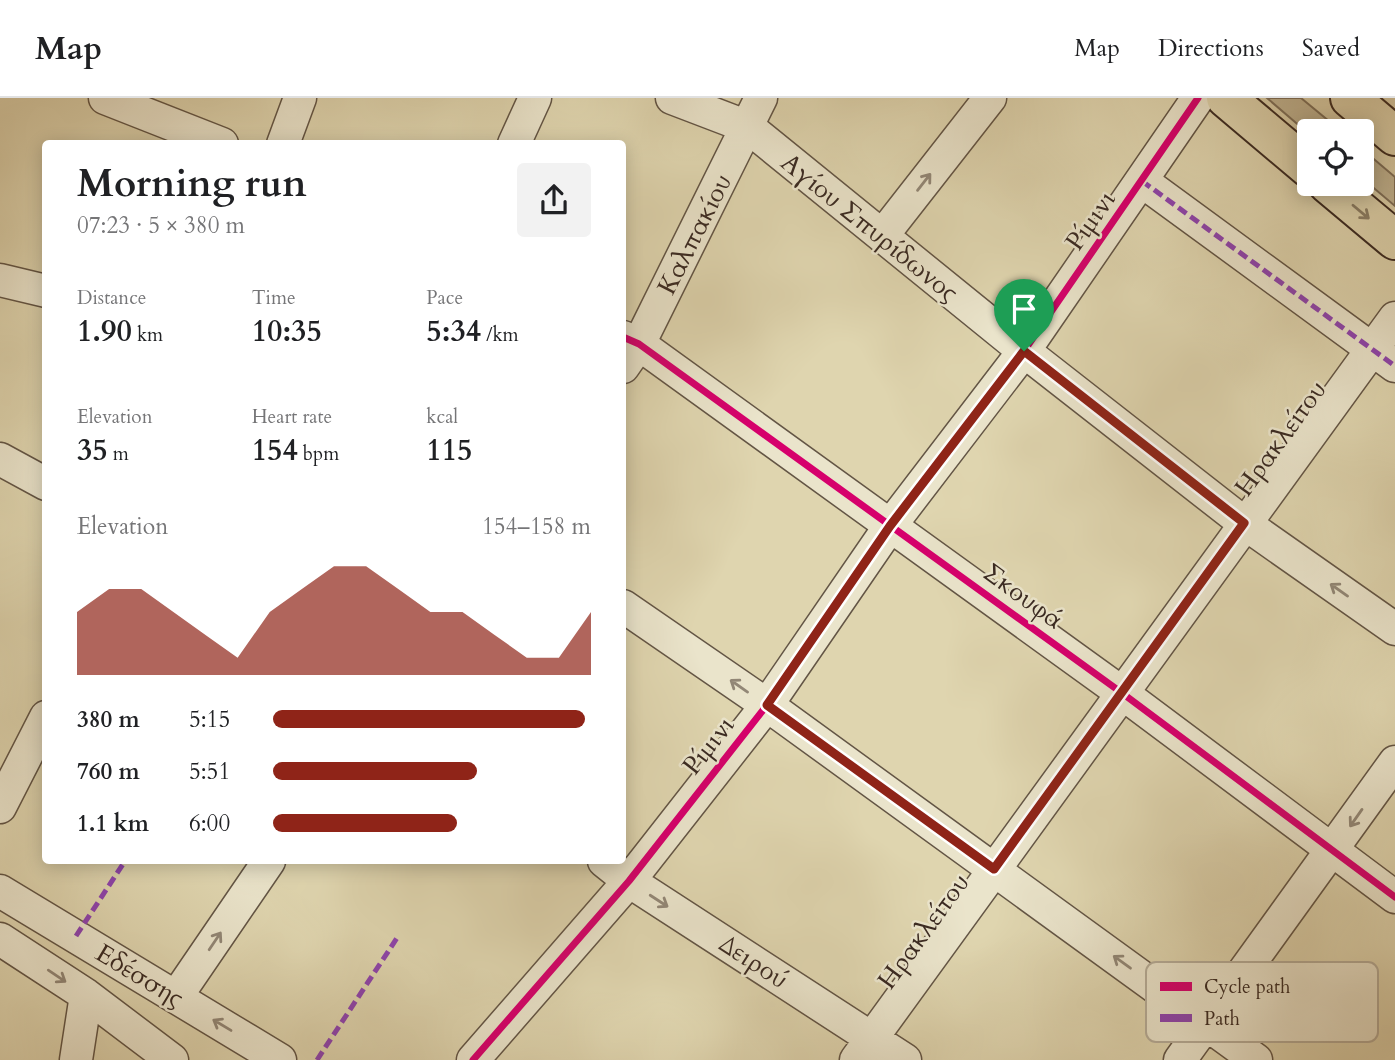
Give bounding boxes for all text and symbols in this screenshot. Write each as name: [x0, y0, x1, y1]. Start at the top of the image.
text: Map: [35, 26, 102, 71]
text: Map: [1074, 32, 1120, 65]
text: Directions: [1158, 32, 1264, 65]
text: Saved: [1302, 32, 1360, 65]
map controls: [1297, 119, 1374, 196]
button: locate: [1297, 119, 1374, 196]
street label: Αγίου Σπυρίδωνος: [774, 145, 966, 310]
text: Morning run: [77, 158, 307, 210]
button: share: [517, 163, 591, 237]
street label: Καλπακίου: [649, 168, 740, 301]
one-way arrow: [916, 174, 932, 192]
street label: Ρίμινι: [1057, 183, 1124, 257]
one-way arrow: [1352, 204, 1370, 220]
text: 07:23 · 5 × 380 m: [77, 210, 245, 241]
pin: [994, 279, 1054, 351]
text: Distance: [77, 285, 146, 311]
text: Time: [252, 285, 296, 311]
text: Pace: [426, 285, 463, 311]
icon: arrive: [1005, 290, 1043, 328]
text: 1.90: [77, 311, 132, 352]
text: 10:35: [252, 311, 322, 352]
text: 5:34: [426, 311, 481, 352]
text: km: [132, 322, 163, 348]
text: /km: [481, 322, 519, 348]
street label: Ηρακλείτου: [1227, 373, 1334, 503]
text: Elevation: [77, 404, 152, 430]
text: Heart rate: [252, 404, 332, 430]
text: kcal: [426, 404, 458, 430]
text: 35: [77, 430, 108, 471]
text: 154: [252, 430, 298, 471]
text: 115: [426, 430, 472, 471]
text: m: [108, 441, 129, 467]
text: bpm: [298, 441, 339, 467]
text: Elevation: [77, 511, 168, 542]
text: 154–158 m: [482, 511, 591, 542]
street label: Σκουφά: [976, 555, 1071, 638]
one-way arrow: [1330, 583, 1349, 597]
one-way arrow: [730, 678, 749, 693]
text: 380 m: [77, 704, 140, 735]
text: 5:15: [189, 704, 230, 735]
street label: Ρίμινι: [674, 708, 743, 782]
text: 760 m: [77, 756, 140, 787]
text: 5:51: [189, 756, 230, 787]
text: 1.1 km: [77, 808, 149, 839]
text: 6:00: [189, 808, 230, 839]
one-way arrow: [1349, 808, 1363, 827]
street label: Ηρακλείτου: [870, 866, 977, 996]
one-way arrow: [649, 894, 669, 908]
street label: Δειρού: [713, 926, 795, 997]
one-way arrow: [208, 932, 222, 951]
street label: Εδέσσης: [89, 935, 190, 1015]
one-way arrow: [1113, 955, 1131, 970]
legend: [1146, 962, 1378, 1042]
one-way arrow: [47, 968, 66, 983]
text: Cycle path: [1204, 974, 1291, 1000]
text: Path: [1204, 1006, 1240, 1032]
one-way arrow: [212, 1017, 232, 1031]

